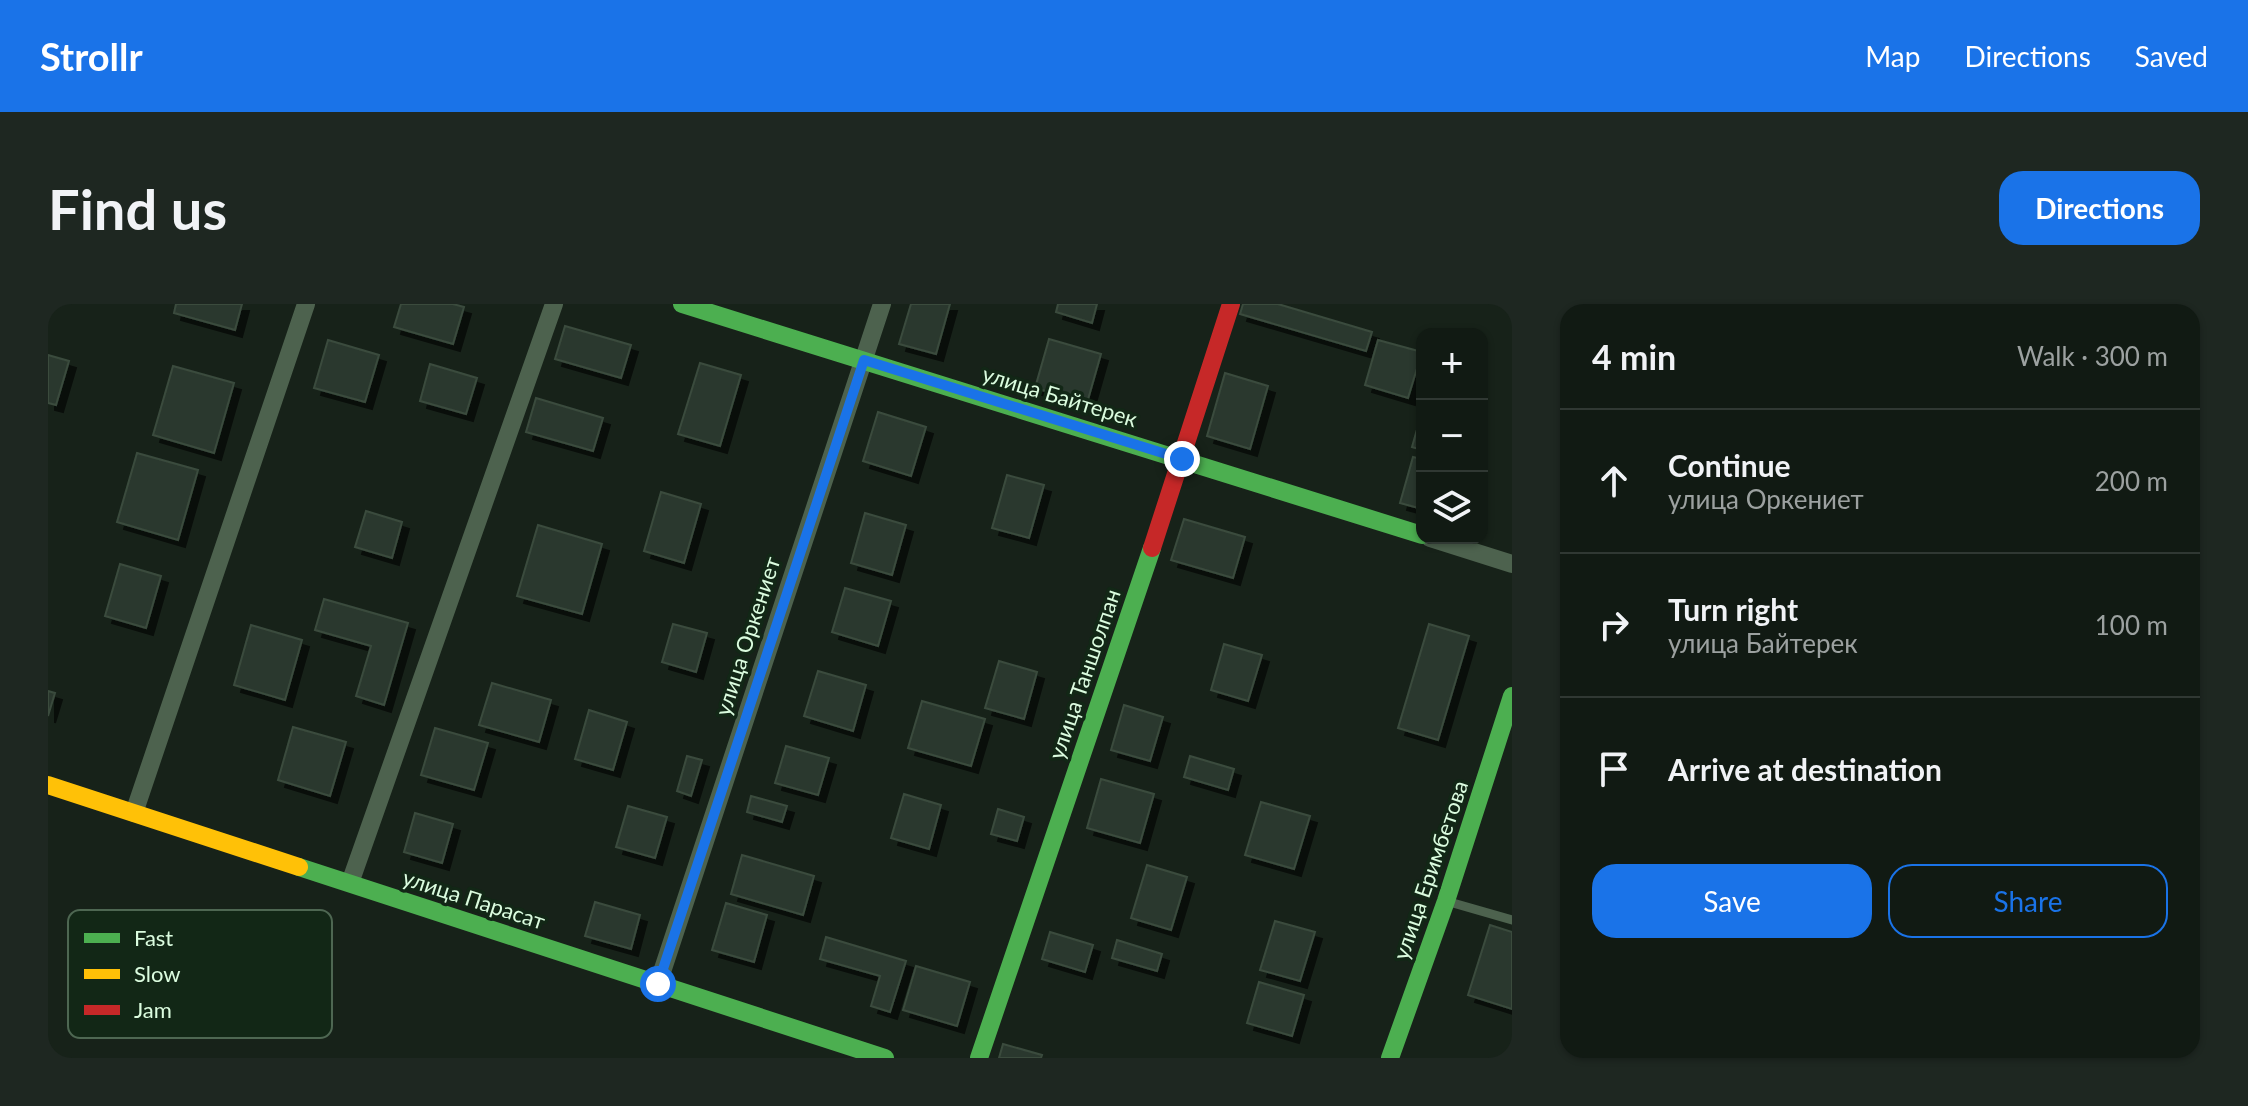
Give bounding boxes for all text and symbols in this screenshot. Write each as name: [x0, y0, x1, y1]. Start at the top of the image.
text: Strollr: [40, 33, 143, 79]
text: Map: [1865, 39, 1920, 73]
text: Directions: [1964, 39, 2091, 73]
text: Saved: [2135, 39, 2208, 73]
button: Directions: [1999, 171, 2200, 245]
text: Find us: [48, 175, 227, 242]
map controls: [1416, 328, 1488, 544]
button: +: [1416, 328, 1488, 400]
text: 4 min: [1592, 336, 1676, 377]
text: Walk · 300 m: [2017, 340, 2168, 372]
street label: улица Байтерек: [979, 360, 1141, 433]
button: −: [1416, 400, 1488, 472]
route end: [1164, 441, 1200, 477]
text: Continue: [1668, 447, 1791, 483]
icon: ahead: [1592, 459, 1636, 503]
text: 200 m: [2095, 465, 2168, 497]
button: layers: [1416, 472, 1488, 544]
text: улица Оркениет: [1668, 483, 1864, 515]
street label: улица Оркениет: [709, 553, 785, 719]
street label: улица Таншолпан: [1042, 585, 1126, 763]
text: Turn right: [1668, 591, 1798, 627]
icon: right: [1592, 603, 1636, 647]
text: 100 m: [2095, 609, 2168, 641]
text: улица Байтерек: [1668, 627, 1858, 659]
icon: arrive: [1592, 747, 1636, 791]
text: Arrive at destination: [1668, 751, 1942, 787]
street label: улица Еримбетова: [1387, 777, 1473, 963]
street label: улица Парасат: [399, 863, 549, 935]
button: Save: [1592, 864, 1872, 938]
button: Share: [1888, 864, 2168, 938]
legend: [68, 910, 332, 1038]
text: Fast: [134, 924, 173, 951]
text: Slow: [134, 960, 181, 987]
route start: [640, 966, 676, 1002]
text: Jam: [134, 996, 172, 1023]

